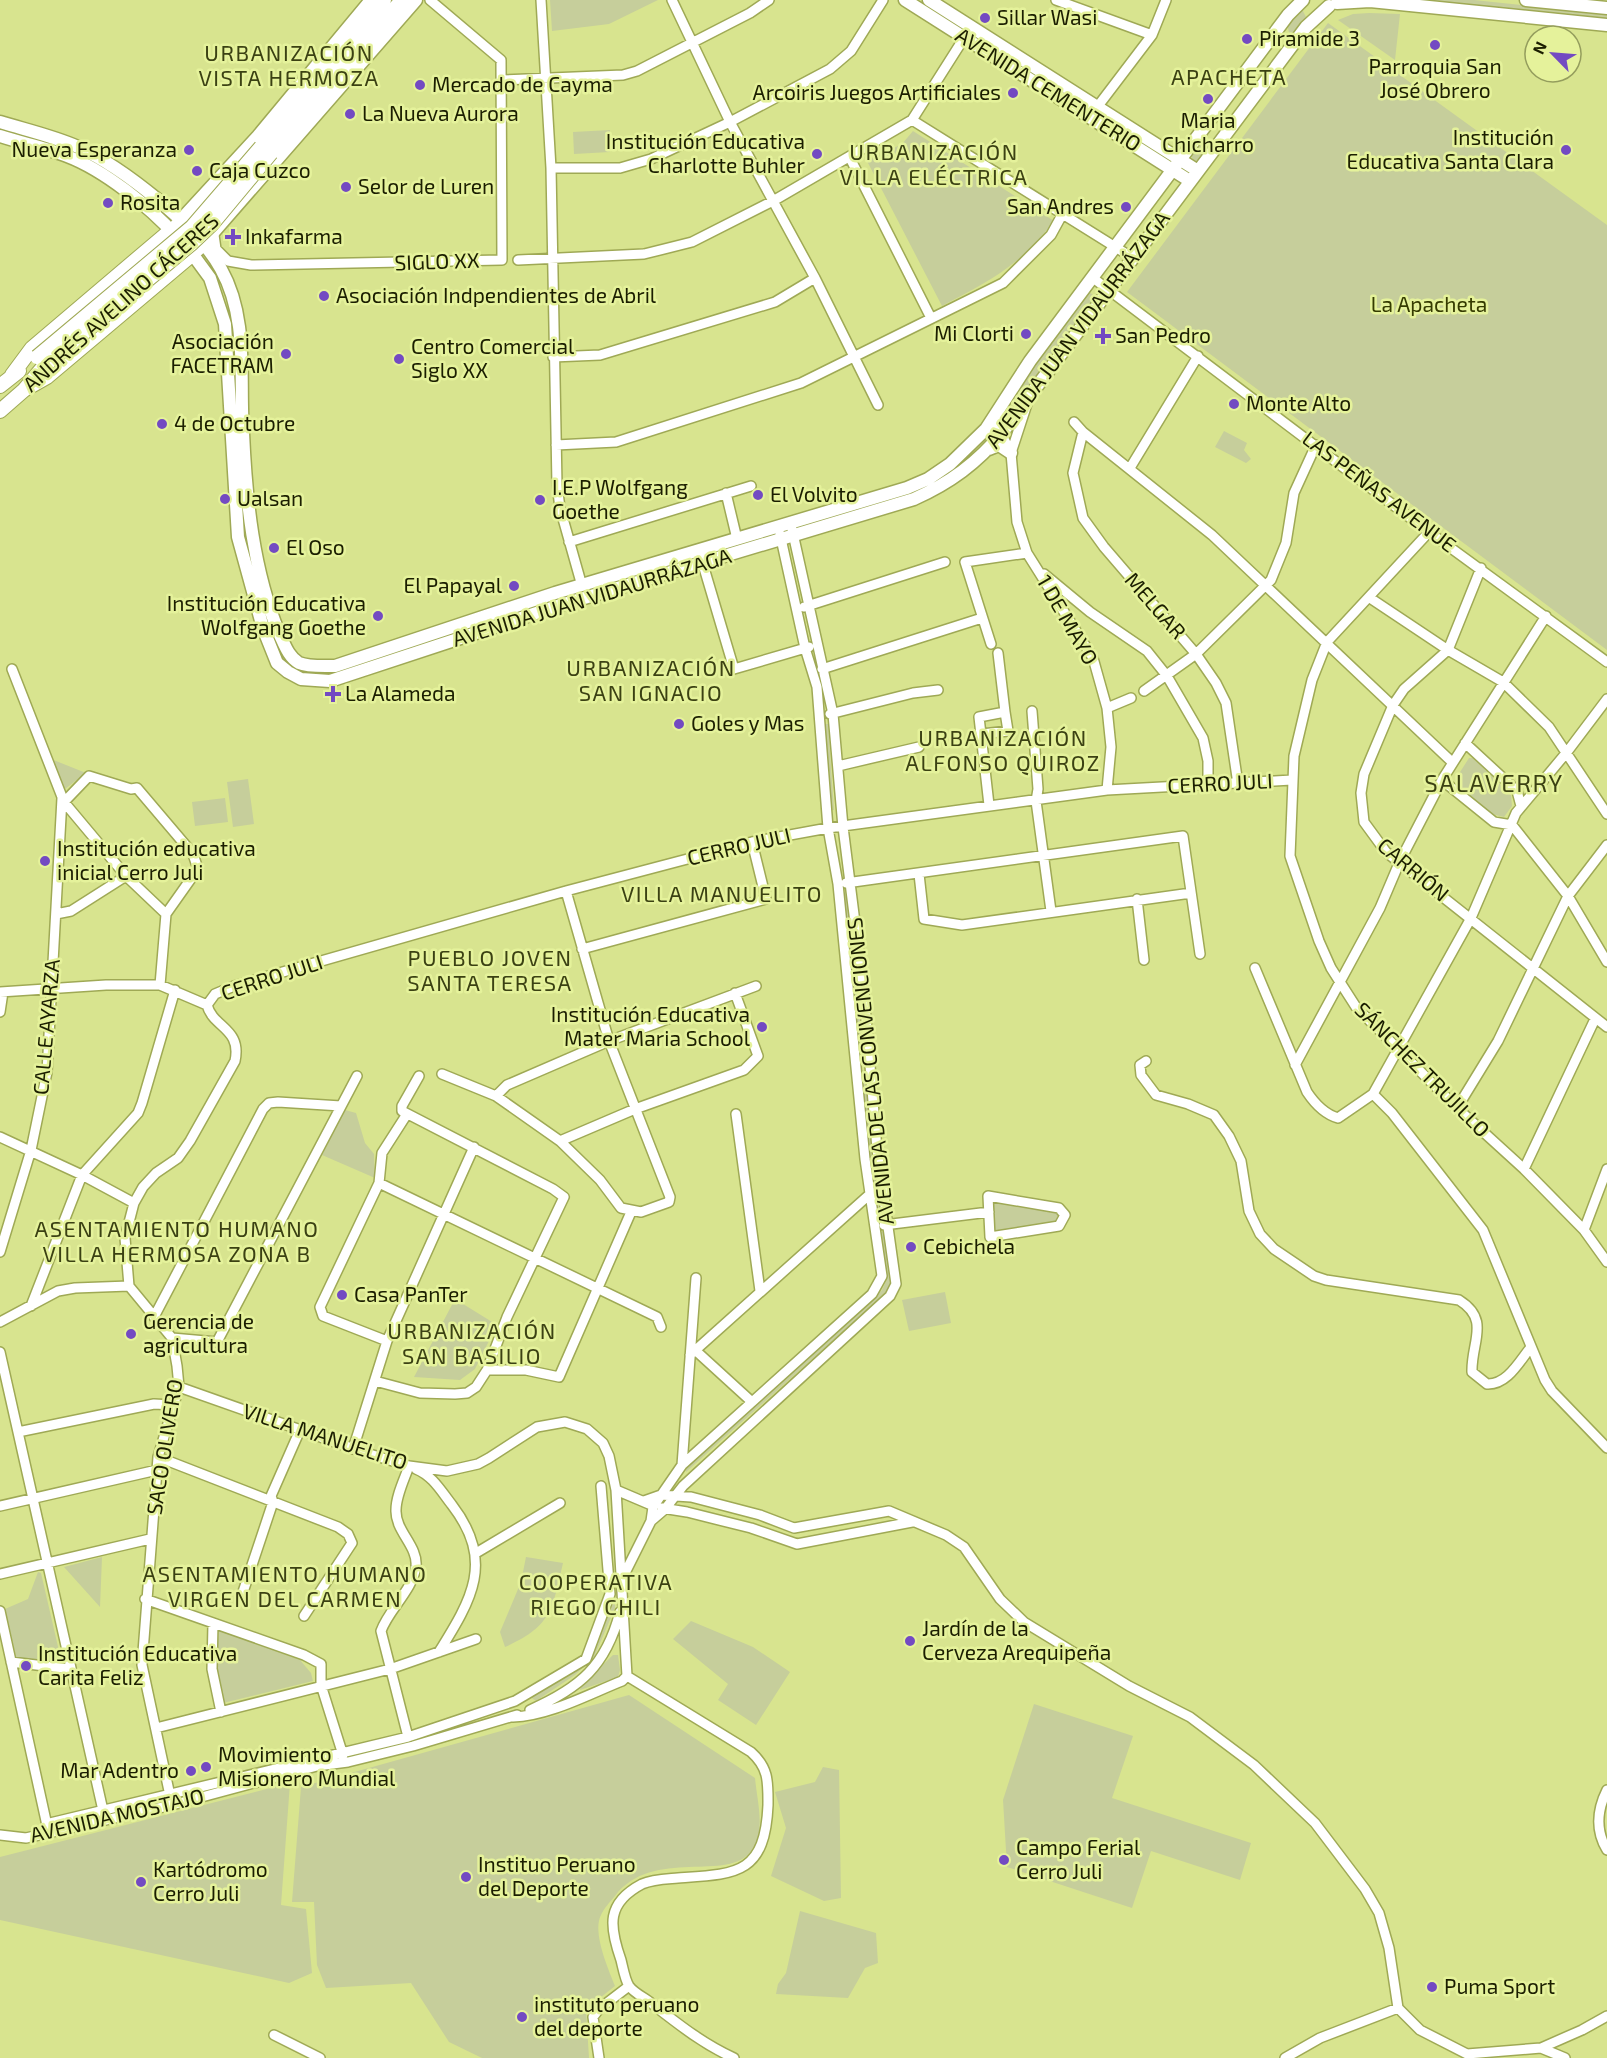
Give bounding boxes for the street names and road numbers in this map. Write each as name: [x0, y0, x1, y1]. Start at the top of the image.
street label: AVENIDA CEMENTERIO: [952, 22, 1146, 156]
street label: AVENIDA JUAN VIDAURRÁZAGA: [979, 206, 1174, 453]
street label: ANDRÉS AVELINO CÁCERES: [17, 207, 223, 396]
street label: SIGLO XX: [394, 247, 480, 274]
street label: LAS PEÑAS AVENUE: [1298, 425, 1462, 557]
street label: AVENIDA JUAN VIDAURRÁZAGA: [449, 542, 734, 651]
street label: MELGAR: [1120, 567, 1192, 643]
street label: 1 DE MAYO: [1033, 570, 1104, 669]
street label: CERRO JULI: [1167, 767, 1273, 798]
street label: CERRO JULI: [684, 822, 793, 870]
street label: CARRIÓN: [1373, 832, 1455, 906]
street label: AVENIDA DE LAS CONVENCIONES: [841, 916, 898, 1226]
street label: CERRO JULI: [218, 948, 326, 1005]
street label: CALLE AYARZA: [27, 958, 64, 1096]
street label: SÁNCHEZ TRUJILLO: [1351, 996, 1496, 1141]
street label: SACO OLIVERO: [140, 1377, 187, 1516]
street label: VILLA MANUELITO: [240, 1397, 411, 1474]
street label: AVENIDA MOSTAJO: [27, 1782, 206, 1847]

